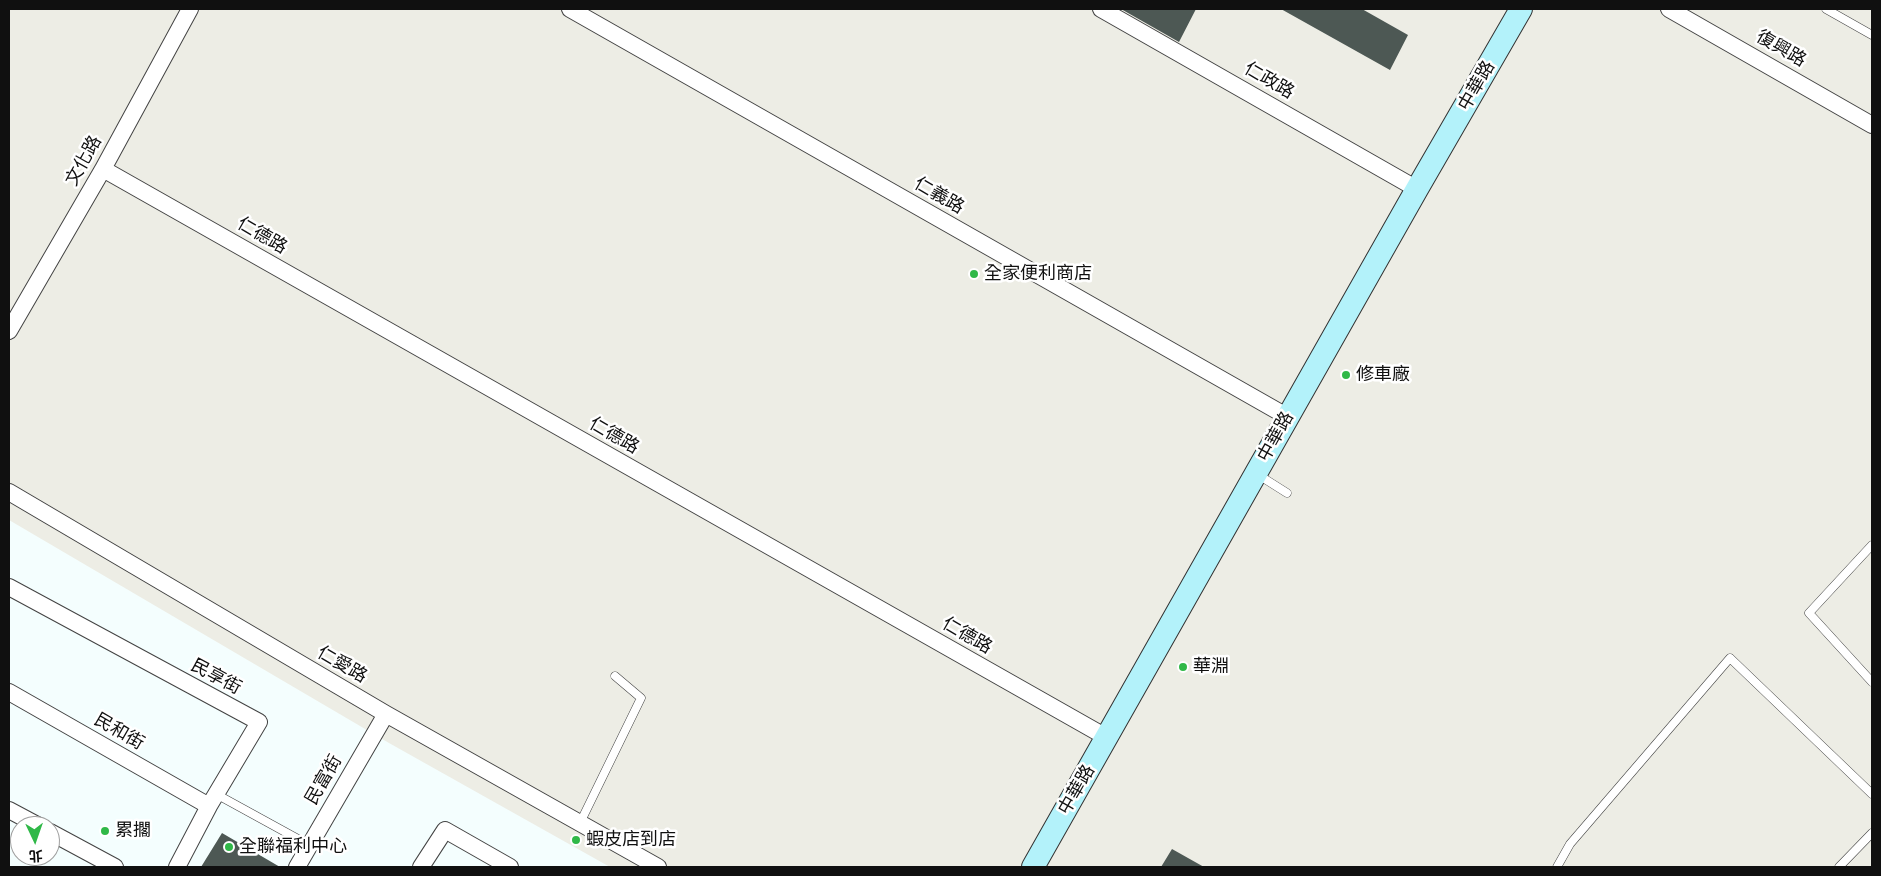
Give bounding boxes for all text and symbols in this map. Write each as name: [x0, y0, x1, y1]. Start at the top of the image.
street label: 復興路: [1752, 26, 1810, 72]
street label: 中華路: [1454, 57, 1500, 115]
street label: 仁政路: [1240, 58, 1298, 104]
street label: 文化路: [61, 132, 107, 190]
street label: 仁義路: [910, 173, 968, 219]
street label: 仁德路: [233, 213, 291, 259]
place label: 全家便利商店: [984, 263, 1092, 285]
marker: 全家便利商店: [968, 268, 980, 280]
place label: 修車廠: [1356, 364, 1410, 386]
marker: 修車廠: [1340, 369, 1352, 381]
street label: 中華路: [1253, 408, 1299, 466]
street label: 仁德路: [585, 413, 643, 459]
street label: 仁德路: [938, 613, 996, 659]
street label: 仁愛路: [313, 642, 371, 688]
street label: 民享街: [187, 655, 245, 699]
place label: 華淵: [1193, 656, 1229, 678]
marker: 華淵: [1177, 661, 1189, 673]
street label: 民和街: [90, 709, 148, 755]
street label: 民富街: [301, 751, 347, 809]
street label: 中華路: [1054, 761, 1100, 819]
north arrow: [10, 816, 60, 866]
place label: 累擱: [115, 820, 151, 842]
marker: 累擱: [99, 825, 111, 837]
place label: 蝦皮店到店: [586, 829, 676, 851]
marker: 蝦皮店到店: [570, 834, 582, 846]
place label: 全聯福利中心: [239, 836, 347, 858]
marker: 全聯福利中心: [223, 841, 235, 853]
text: 北: [28, 847, 43, 864]

